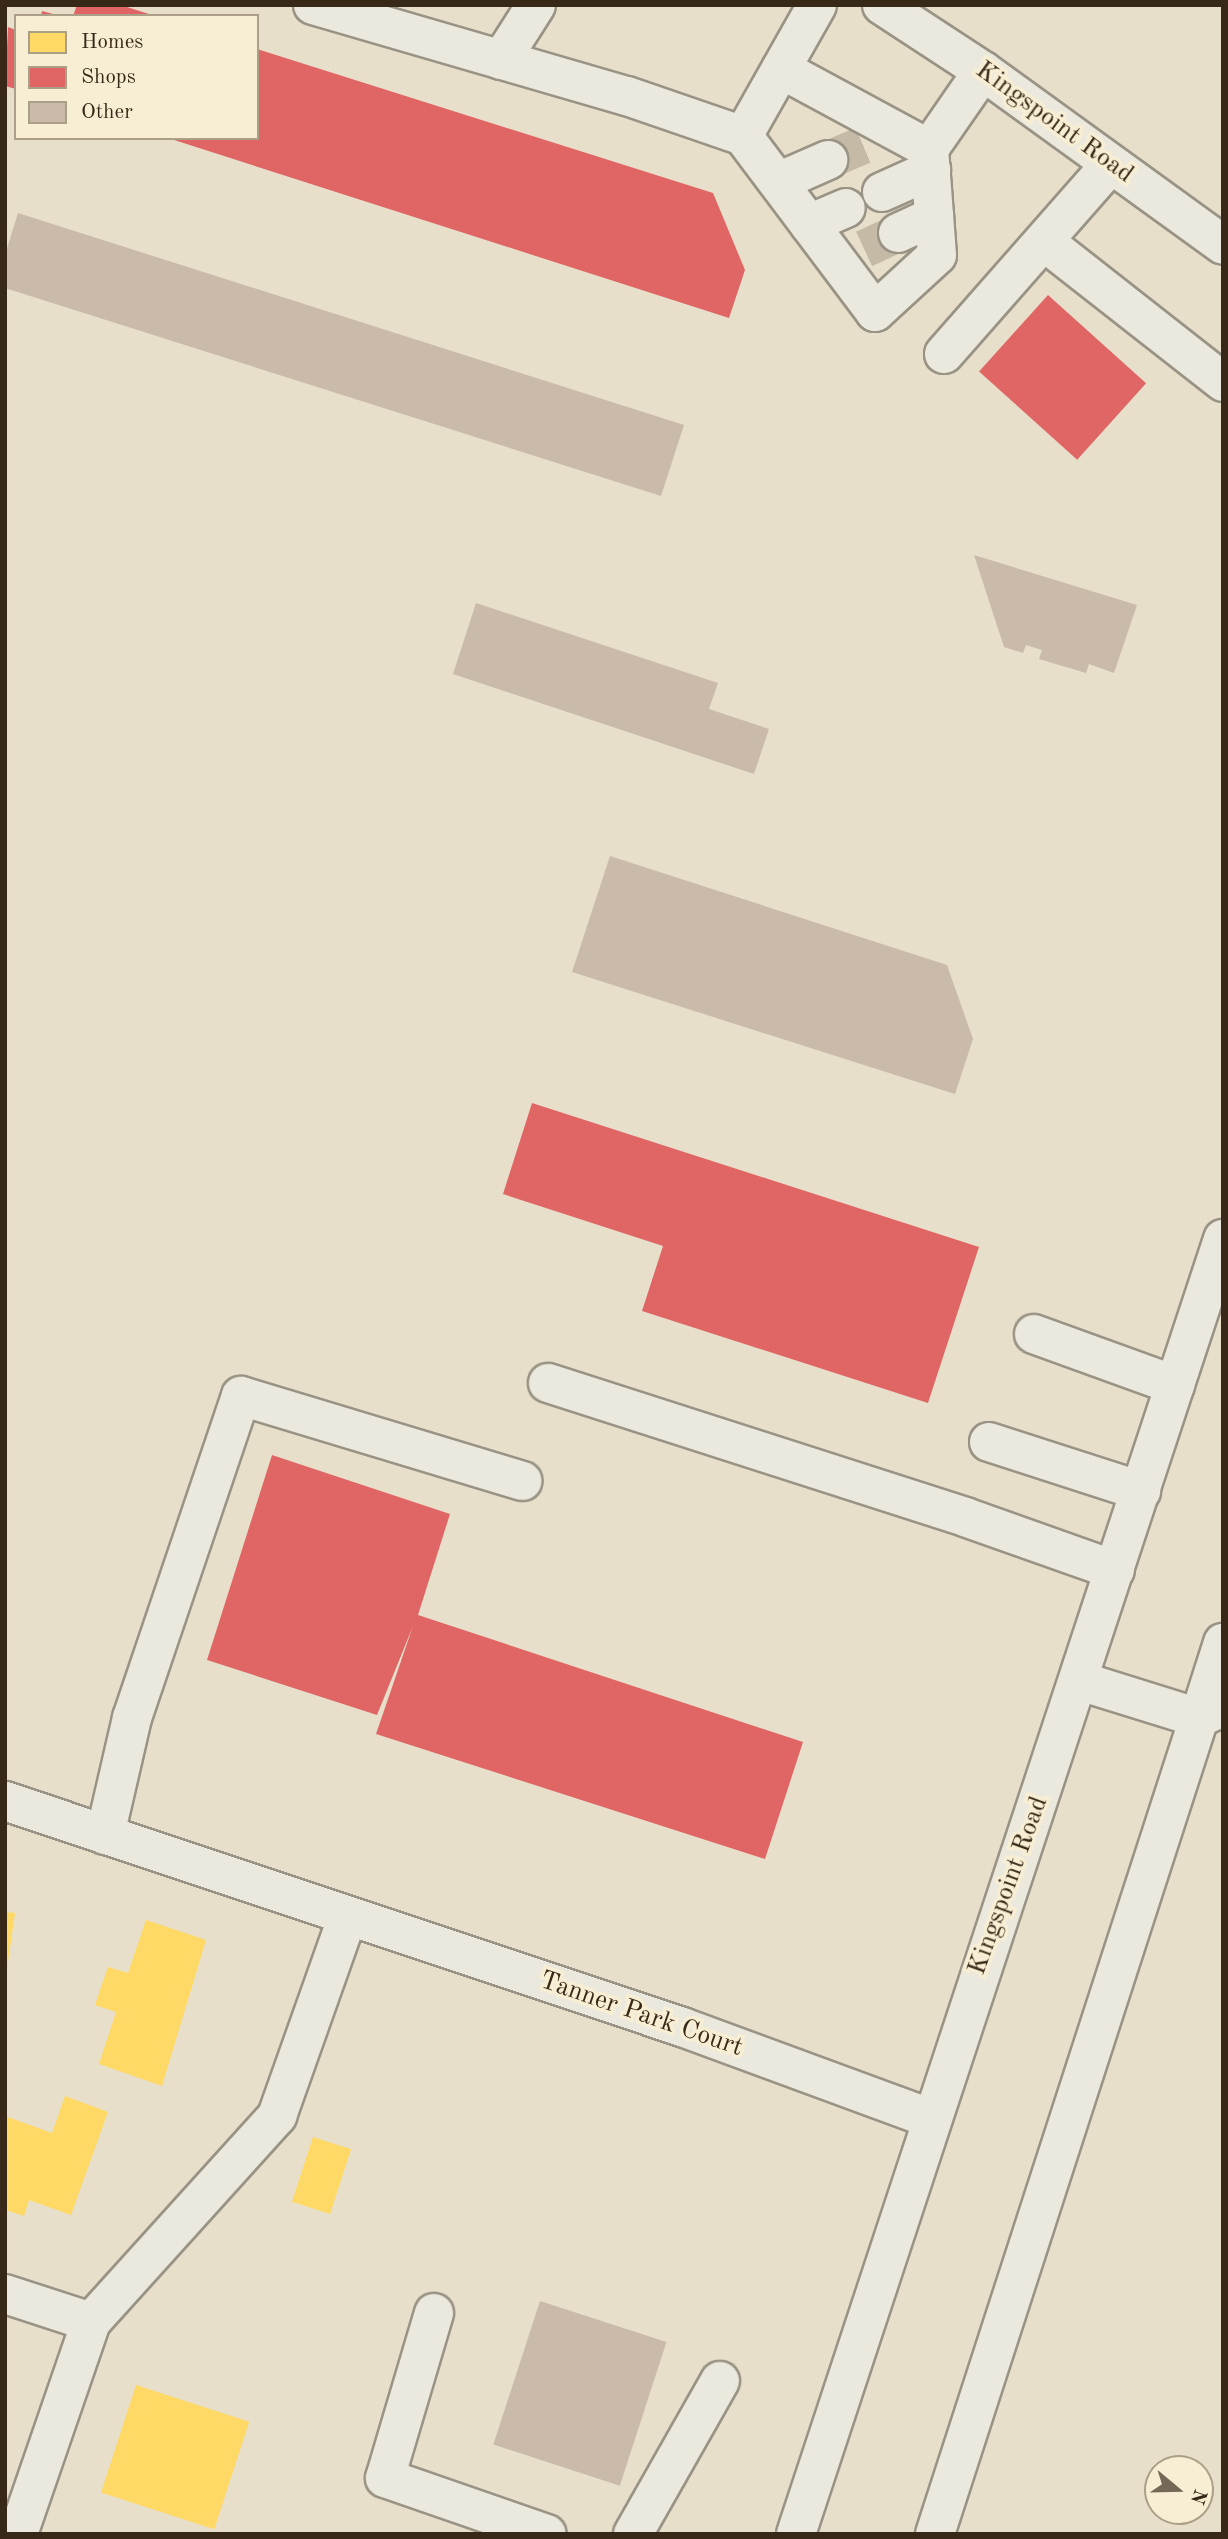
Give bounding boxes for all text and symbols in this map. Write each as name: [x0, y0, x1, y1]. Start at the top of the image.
legend: [14, 14, 259, 140]
text: Homes: [81, 32, 143, 53]
street label: Kingspoint Road: [969, 55, 1139, 191]
text: Shops: [81, 67, 136, 88]
text: Other: [81, 102, 133, 123]
street label: Kingspoint Road: [962, 1792, 1056, 1980]
street label: Tanner Park Court: [535, 1966, 747, 2064]
north arrow: [1144, 2455, 1214, 2525]
text: N: [1186, 2486, 1209, 2506]

